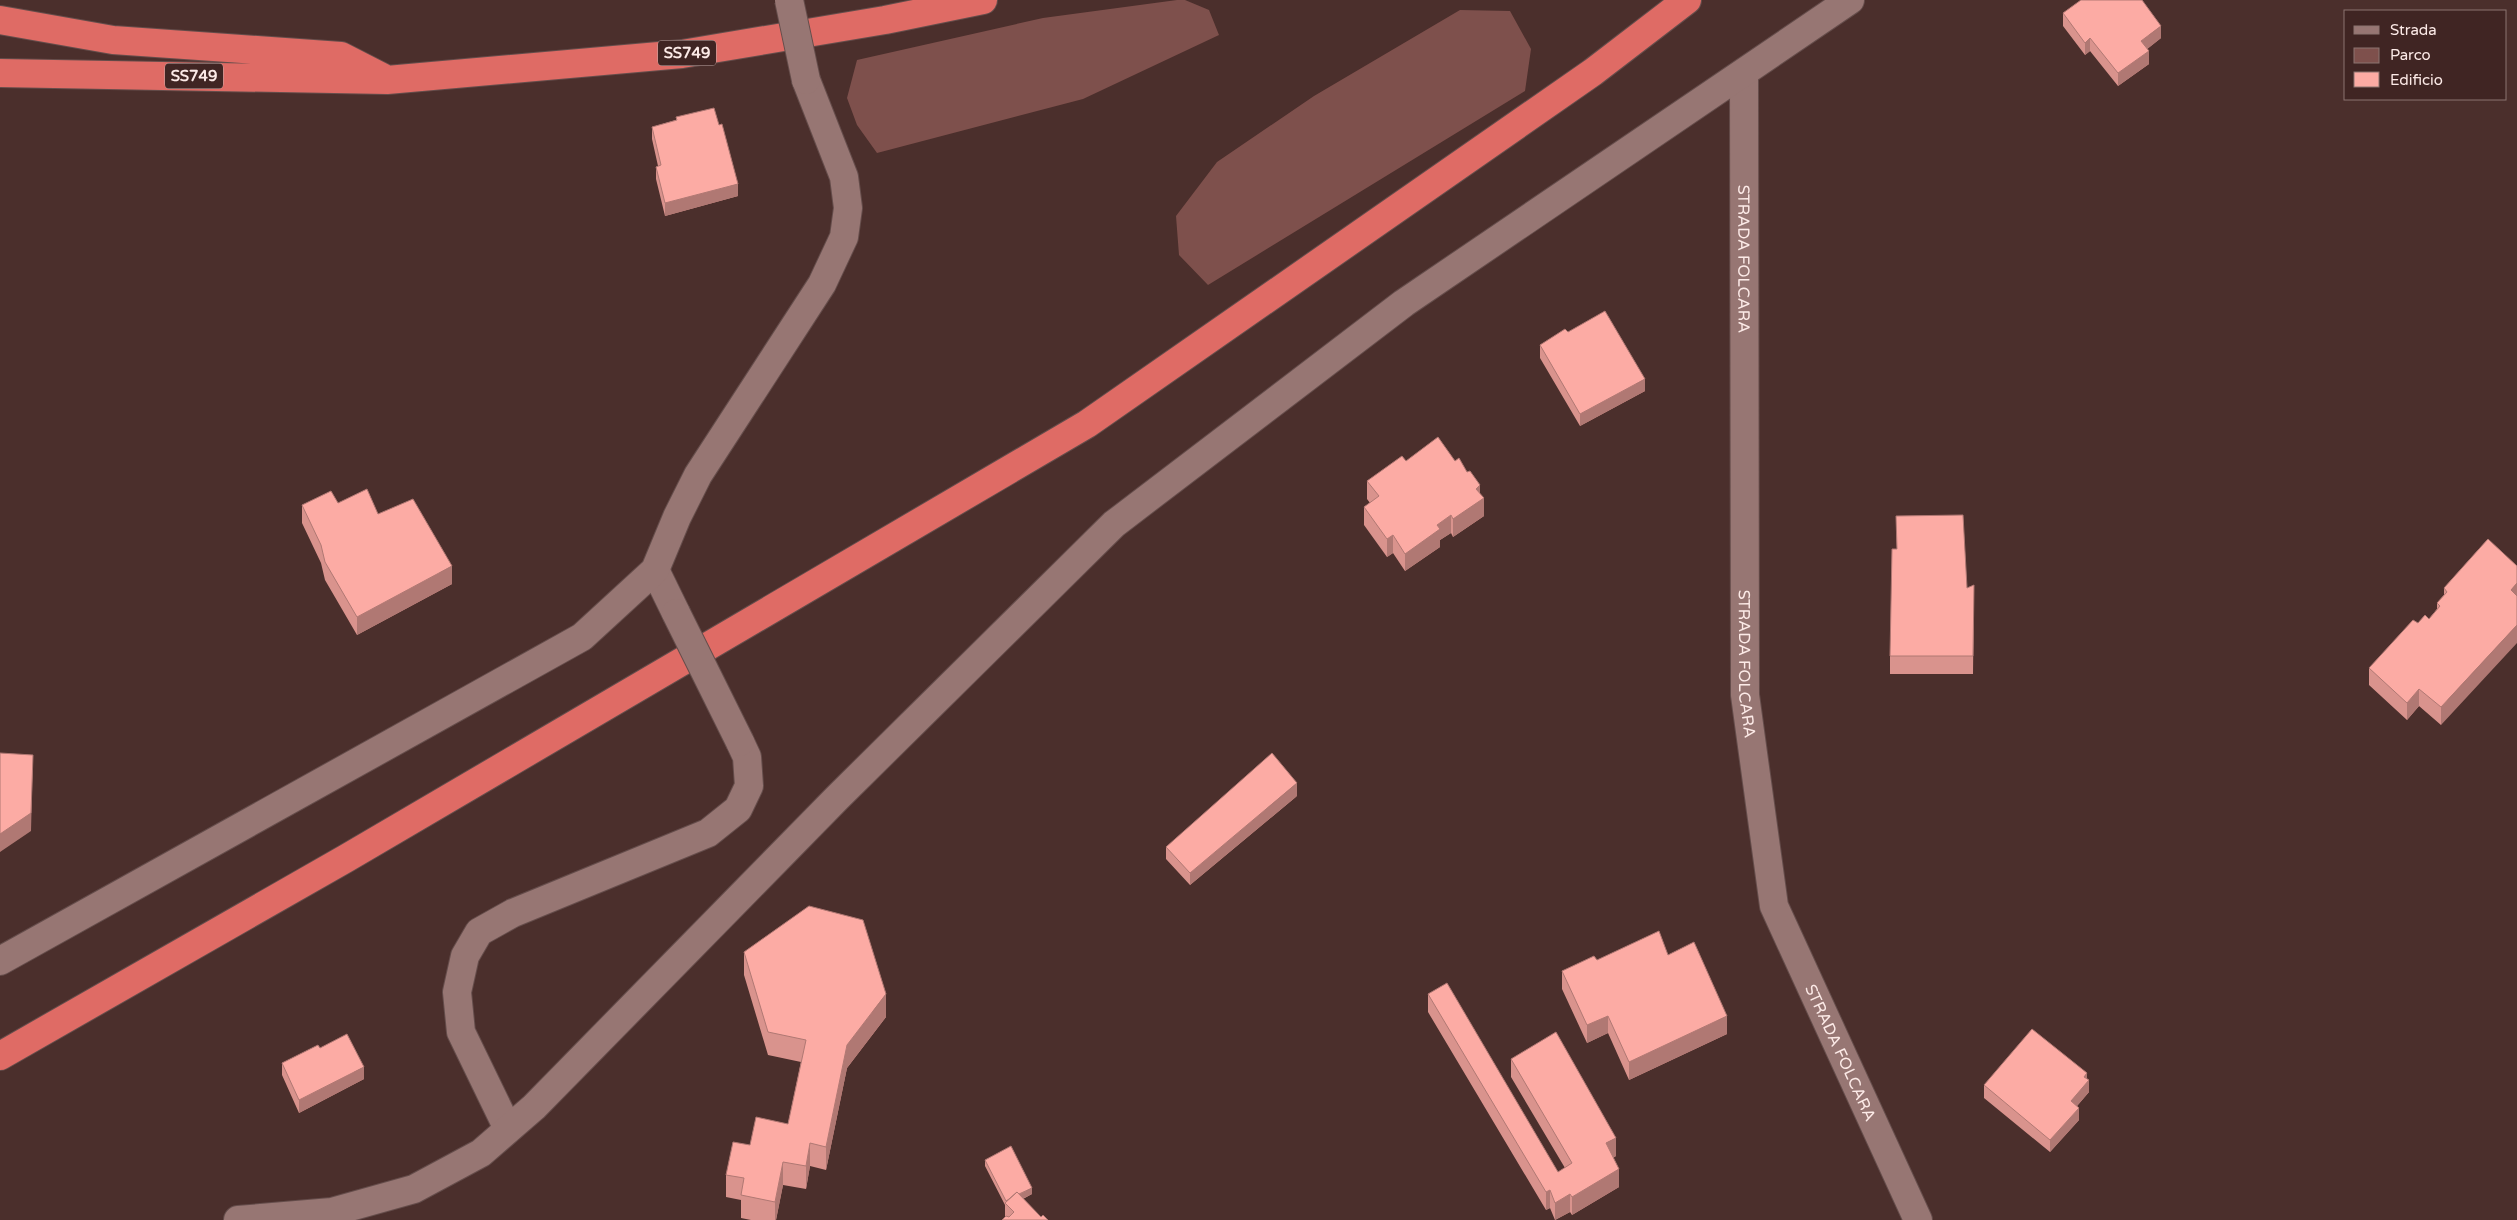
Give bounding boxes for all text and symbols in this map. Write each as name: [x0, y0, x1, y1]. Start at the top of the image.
legend: [2344, 10, 2507, 100]
text: Strada: [2390, 21, 2437, 39]
road number: SS749: [658, 40, 716, 66]
text: Parco: [2390, 46, 2431, 64]
road number: SS749: [165, 64, 223, 88]
text: Edificio: [2390, 71, 2443, 89]
street label: STRADA FOLCARA: [1733, 185, 1753, 333]
street label: STRADA FOLCARA: [1734, 590, 1760, 739]
street label: STRADA FOLCARA: [1800, 981, 1880, 1124]

